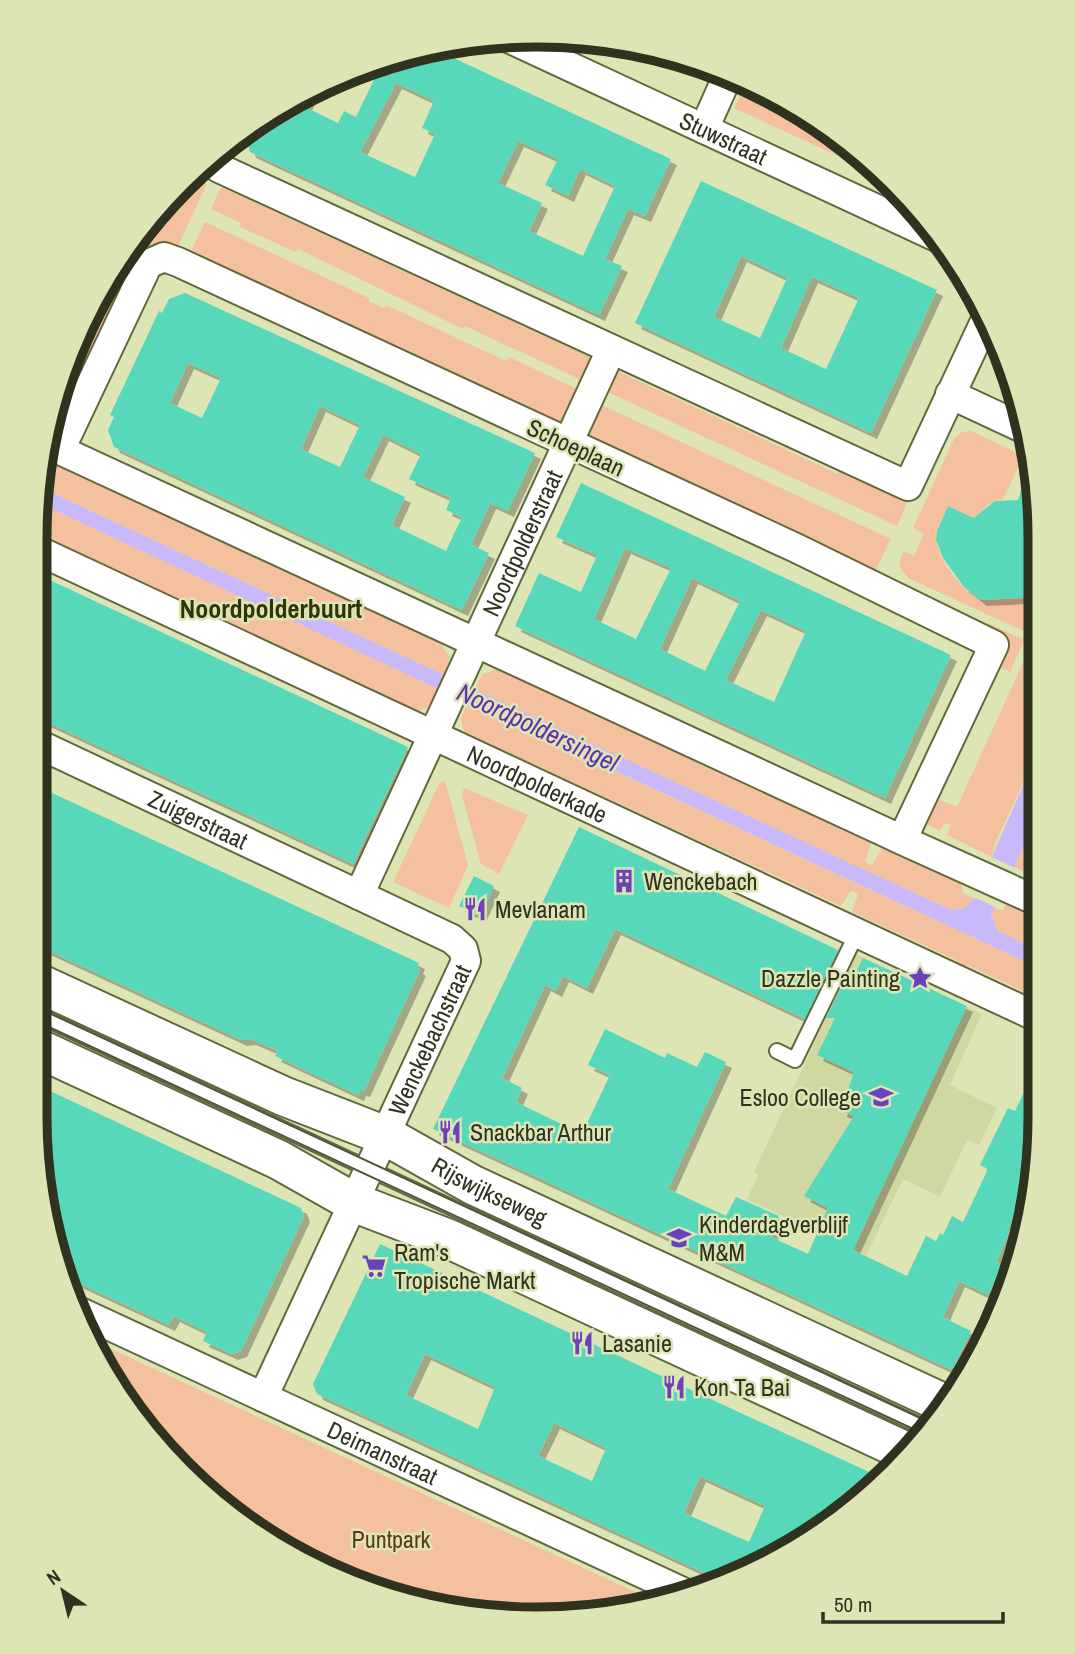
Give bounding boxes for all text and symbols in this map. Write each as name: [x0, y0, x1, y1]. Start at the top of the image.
street label: Stuwstraat: [675, 104, 773, 172]
street label: Schoeplaan: [522, 411, 630, 483]
street label: Noordpolderstraat: [474, 464, 570, 621]
district label: Noordpolderbuurt: [180, 591, 362, 626]
water label: Noordpoldersingel: [452, 674, 625, 780]
street label: Noordpolderkade: [462, 737, 613, 830]
street label: Zuigerstraat: [143, 782, 253, 857]
place label: Wenckebach: [644, 865, 757, 897]
building icon: Wenckebach: [610, 867, 638, 895]
place label: Mevlanam: [495, 893, 586, 925]
restaurant icon: Mevlanam: [461, 895, 489, 923]
street label: Wenckebachstraat: [380, 959, 478, 1120]
place label: Dazzle Painting: [761, 962, 900, 994]
place icon: Dazzle Painting: [906, 964, 934, 992]
place label: Esloo College: [740, 1081, 861, 1113]
school or university icon: Esloo College: [867, 1083, 895, 1111]
place label: Snackbar Arthur: [470, 1116, 612, 1148]
restaurant icon: Snackbar Arthur: [436, 1118, 464, 1146]
street label: Rijswijkseweg: [426, 1149, 552, 1233]
place label: Kinderdagverblijf M&M: [699, 1208, 848, 1268]
school or university icon: Kinderdagverblijf M&M: [665, 1224, 693, 1252]
place label: Ram's Tropische Markt: [394, 1236, 536, 1296]
supermarket icon: Ram's Tropische Markt: [360, 1252, 388, 1280]
place label: Lasanie: [602, 1327, 672, 1359]
restaurant icon: Lasanie: [568, 1329, 596, 1357]
place label: Kon Ta Bai: [694, 1371, 790, 1403]
restaurant icon: Kon Ta Bai: [660, 1373, 688, 1401]
street label: Deimanstraat: [322, 1413, 444, 1492]
park label: Puntpark: [352, 1523, 431, 1555]
north arrow: [28, 1556, 98, 1626]
text: N: [41, 1563, 65, 1591]
scale bar: [823, 1580, 1003, 1624]
text: 50 m: [834, 1590, 872, 1619]

